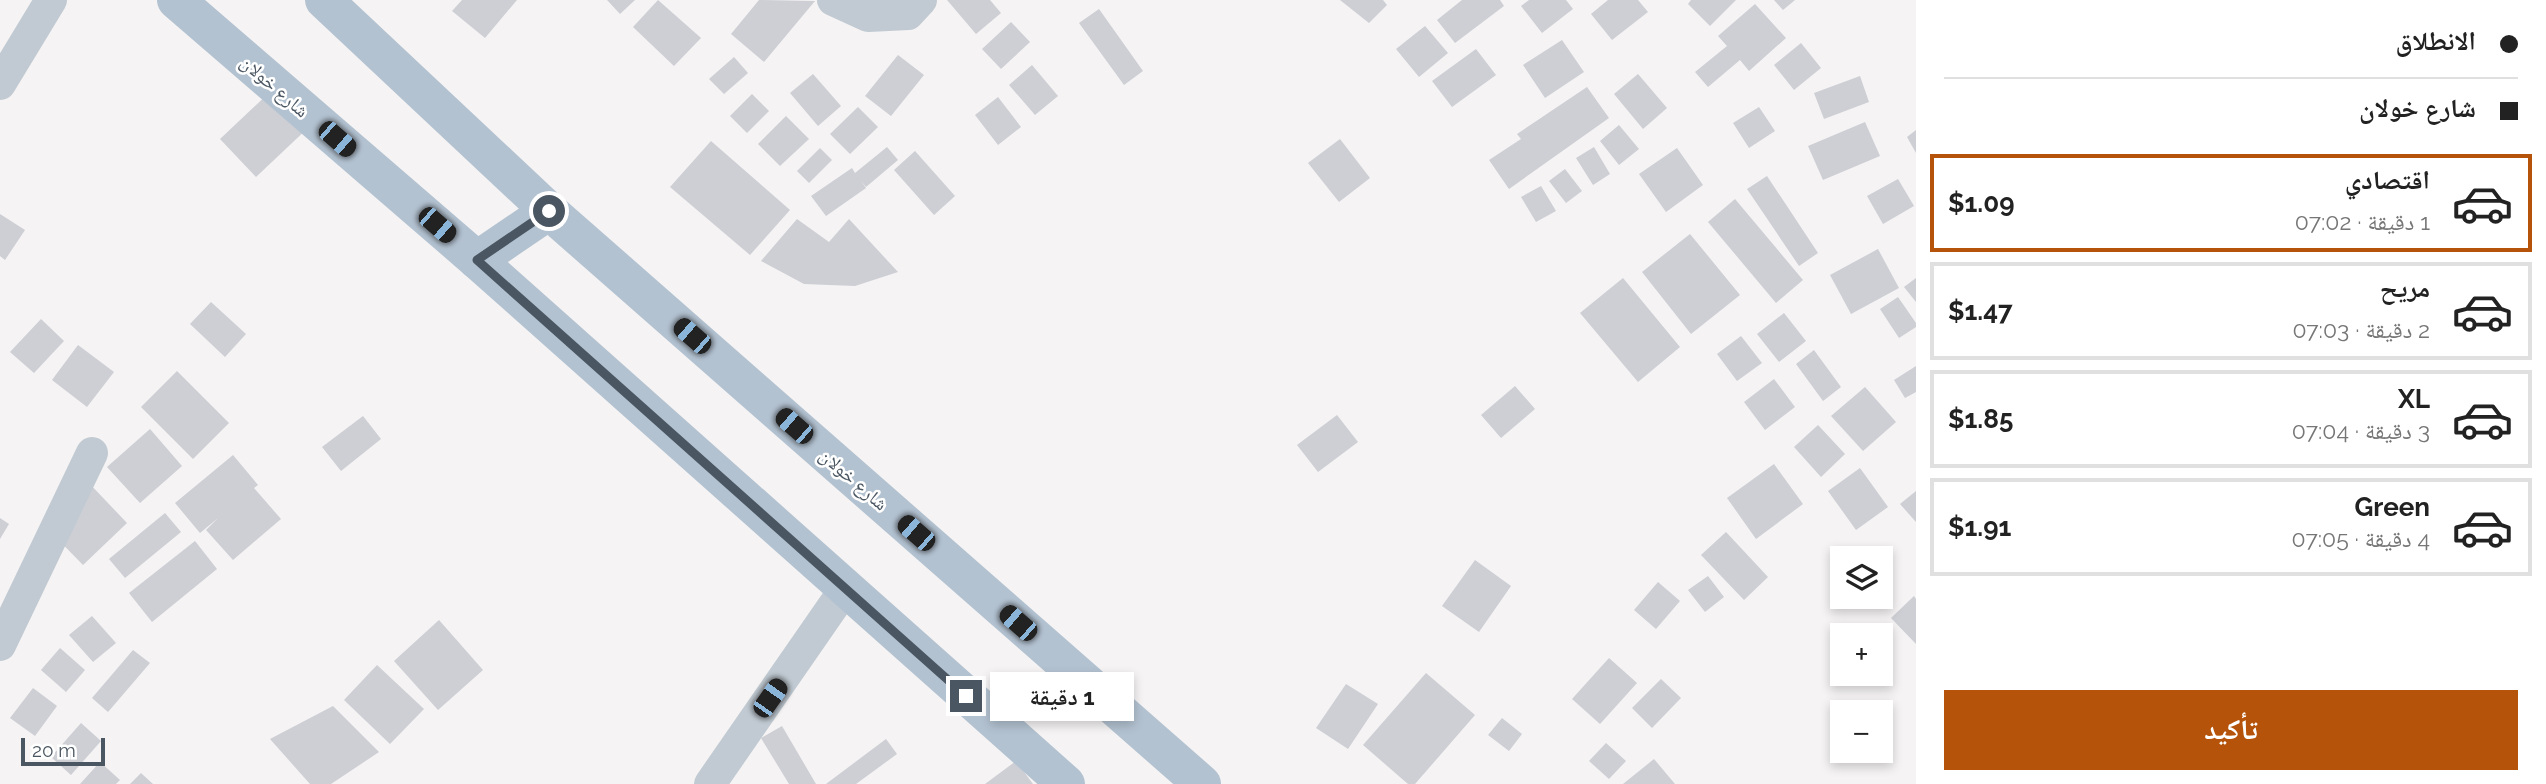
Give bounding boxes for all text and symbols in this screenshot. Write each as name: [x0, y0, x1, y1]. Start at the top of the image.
text: الانطلاق: [2396, 26, 2476, 56]
street label: شارع خولان: [236, 50, 314, 122]
text: شارع خولان: [2359, 93, 2476, 123]
car: [315, 117, 360, 161]
text: اقتصادي: [2345, 165, 2430, 195]
icon: car: [2451, 172, 2514, 235]
text: $1.09: [1948, 188, 2014, 218]
route start: [533, 195, 565, 227]
car: [415, 203, 460, 247]
text: 1 دقيقة · 07:02: [2295, 208, 2430, 235]
text: مريح: [2380, 273, 2430, 303]
icon: car: [2451, 280, 2514, 343]
text: $1.47: [1948, 296, 2013, 326]
car: [670, 314, 715, 358]
text: 2 دقيقة · 07:03: [2292, 316, 2430, 343]
text: XL: [2398, 384, 2430, 414]
icon: car: [2451, 388, 2514, 451]
car: [772, 404, 817, 448]
text: $1.85: [1948, 404, 2013, 434]
text: 3 دقيقة · 07:04: [2292, 417, 2430, 444]
street label: شارع خولان: [815, 443, 893, 515]
text: Green: [2354, 492, 2430, 522]
icon: car: [2451, 496, 2514, 559]
car: [894, 511, 939, 555]
text: $1.91: [1948, 512, 2011, 542]
text: 4 دقيقة · 07:05: [2292, 525, 2430, 552]
map controls: [1830, 546, 1893, 763]
button: layers: [1830, 546, 1893, 609]
car: [996, 601, 1041, 645]
button: +: [1830, 623, 1893, 686]
callout: 1 دقيقة: [990, 672, 1134, 720]
car: [750, 675, 791, 721]
route end: [950, 680, 982, 712]
text: 1 دقيقة: [1029, 683, 1095, 710]
button: تأكيد: [1944, 690, 2518, 770]
button: −: [1830, 700, 1893, 763]
scale bar: [21, 735, 105, 767]
text: 20 m: [32, 739, 76, 761]

